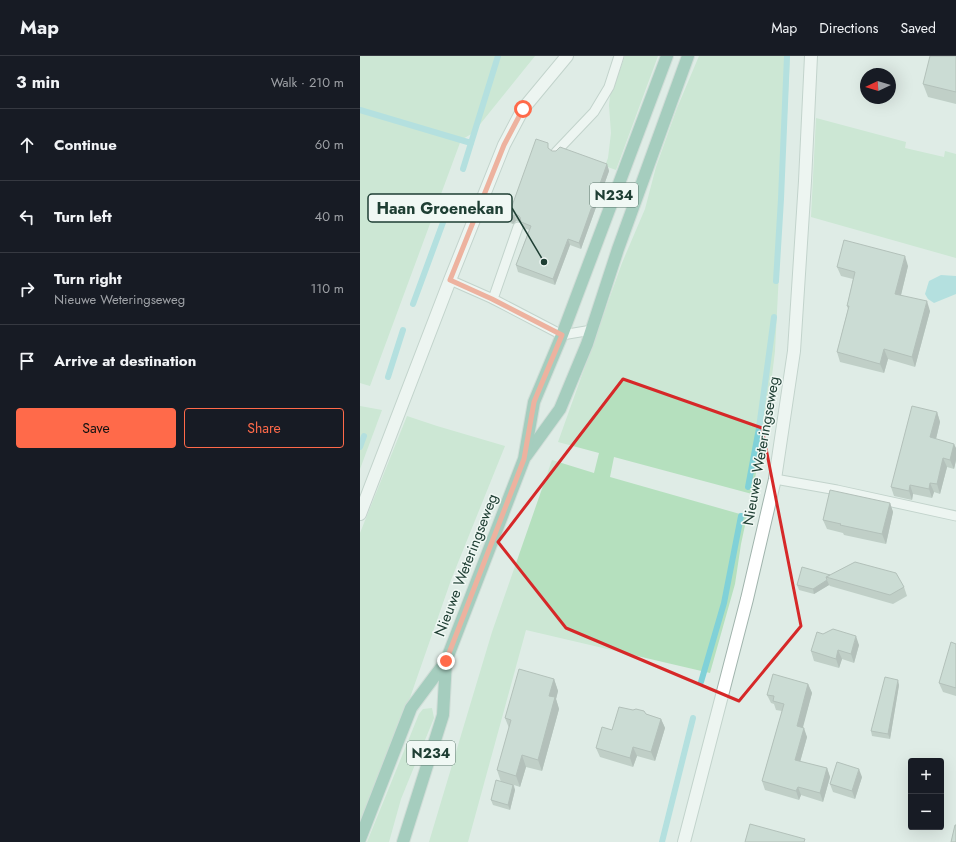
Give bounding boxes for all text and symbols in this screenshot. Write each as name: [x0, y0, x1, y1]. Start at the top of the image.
text: Map: [20, 14, 59, 41]
text: Map: [771, 18, 797, 38]
text: Directions: [819, 18, 879, 38]
text: Saved: [901, 18, 936, 38]
north arrow: [860, 68, 896, 104]
text: 3 min: [16, 70, 60, 94]
text: Walk · 210 m: [271, 73, 344, 92]
route start: [514, 100, 532, 118]
icon: ahead: [16, 134, 38, 156]
text: Continue: [54, 134, 117, 156]
text: 60 m: [315, 135, 344, 154]
road number: N234: [590, 183, 638, 207]
callout: Haan Groenekan: [368, 194, 512, 222]
text: Haan Groenekan: [376, 197, 504, 220]
icon: left: [16, 206, 38, 228]
text: Turn left: [54, 206, 112, 228]
text: 40 m: [315, 207, 344, 226]
text: Turn right: [54, 268, 122, 290]
icon: right: [16, 278, 38, 300]
text: 110 m: [310, 279, 344, 298]
text: Nieuwe Weteringseweg: [54, 290, 185, 309]
icon: arrive: [16, 350, 38, 372]
text: Arrive at destination: [54, 350, 196, 372]
street label: Nieuwe Weteringseweg: [737, 375, 785, 527]
button: Save: [16, 408, 176, 448]
button: Share: [184, 408, 344, 448]
street label: Nieuwe Weteringseweg: [429, 490, 503, 640]
route end: [437, 652, 455, 670]
road number: N234: [407, 741, 455, 765]
map controls: [908, 758, 944, 830]
button: +: [908, 758, 944, 794]
button: −: [908, 794, 944, 830]

